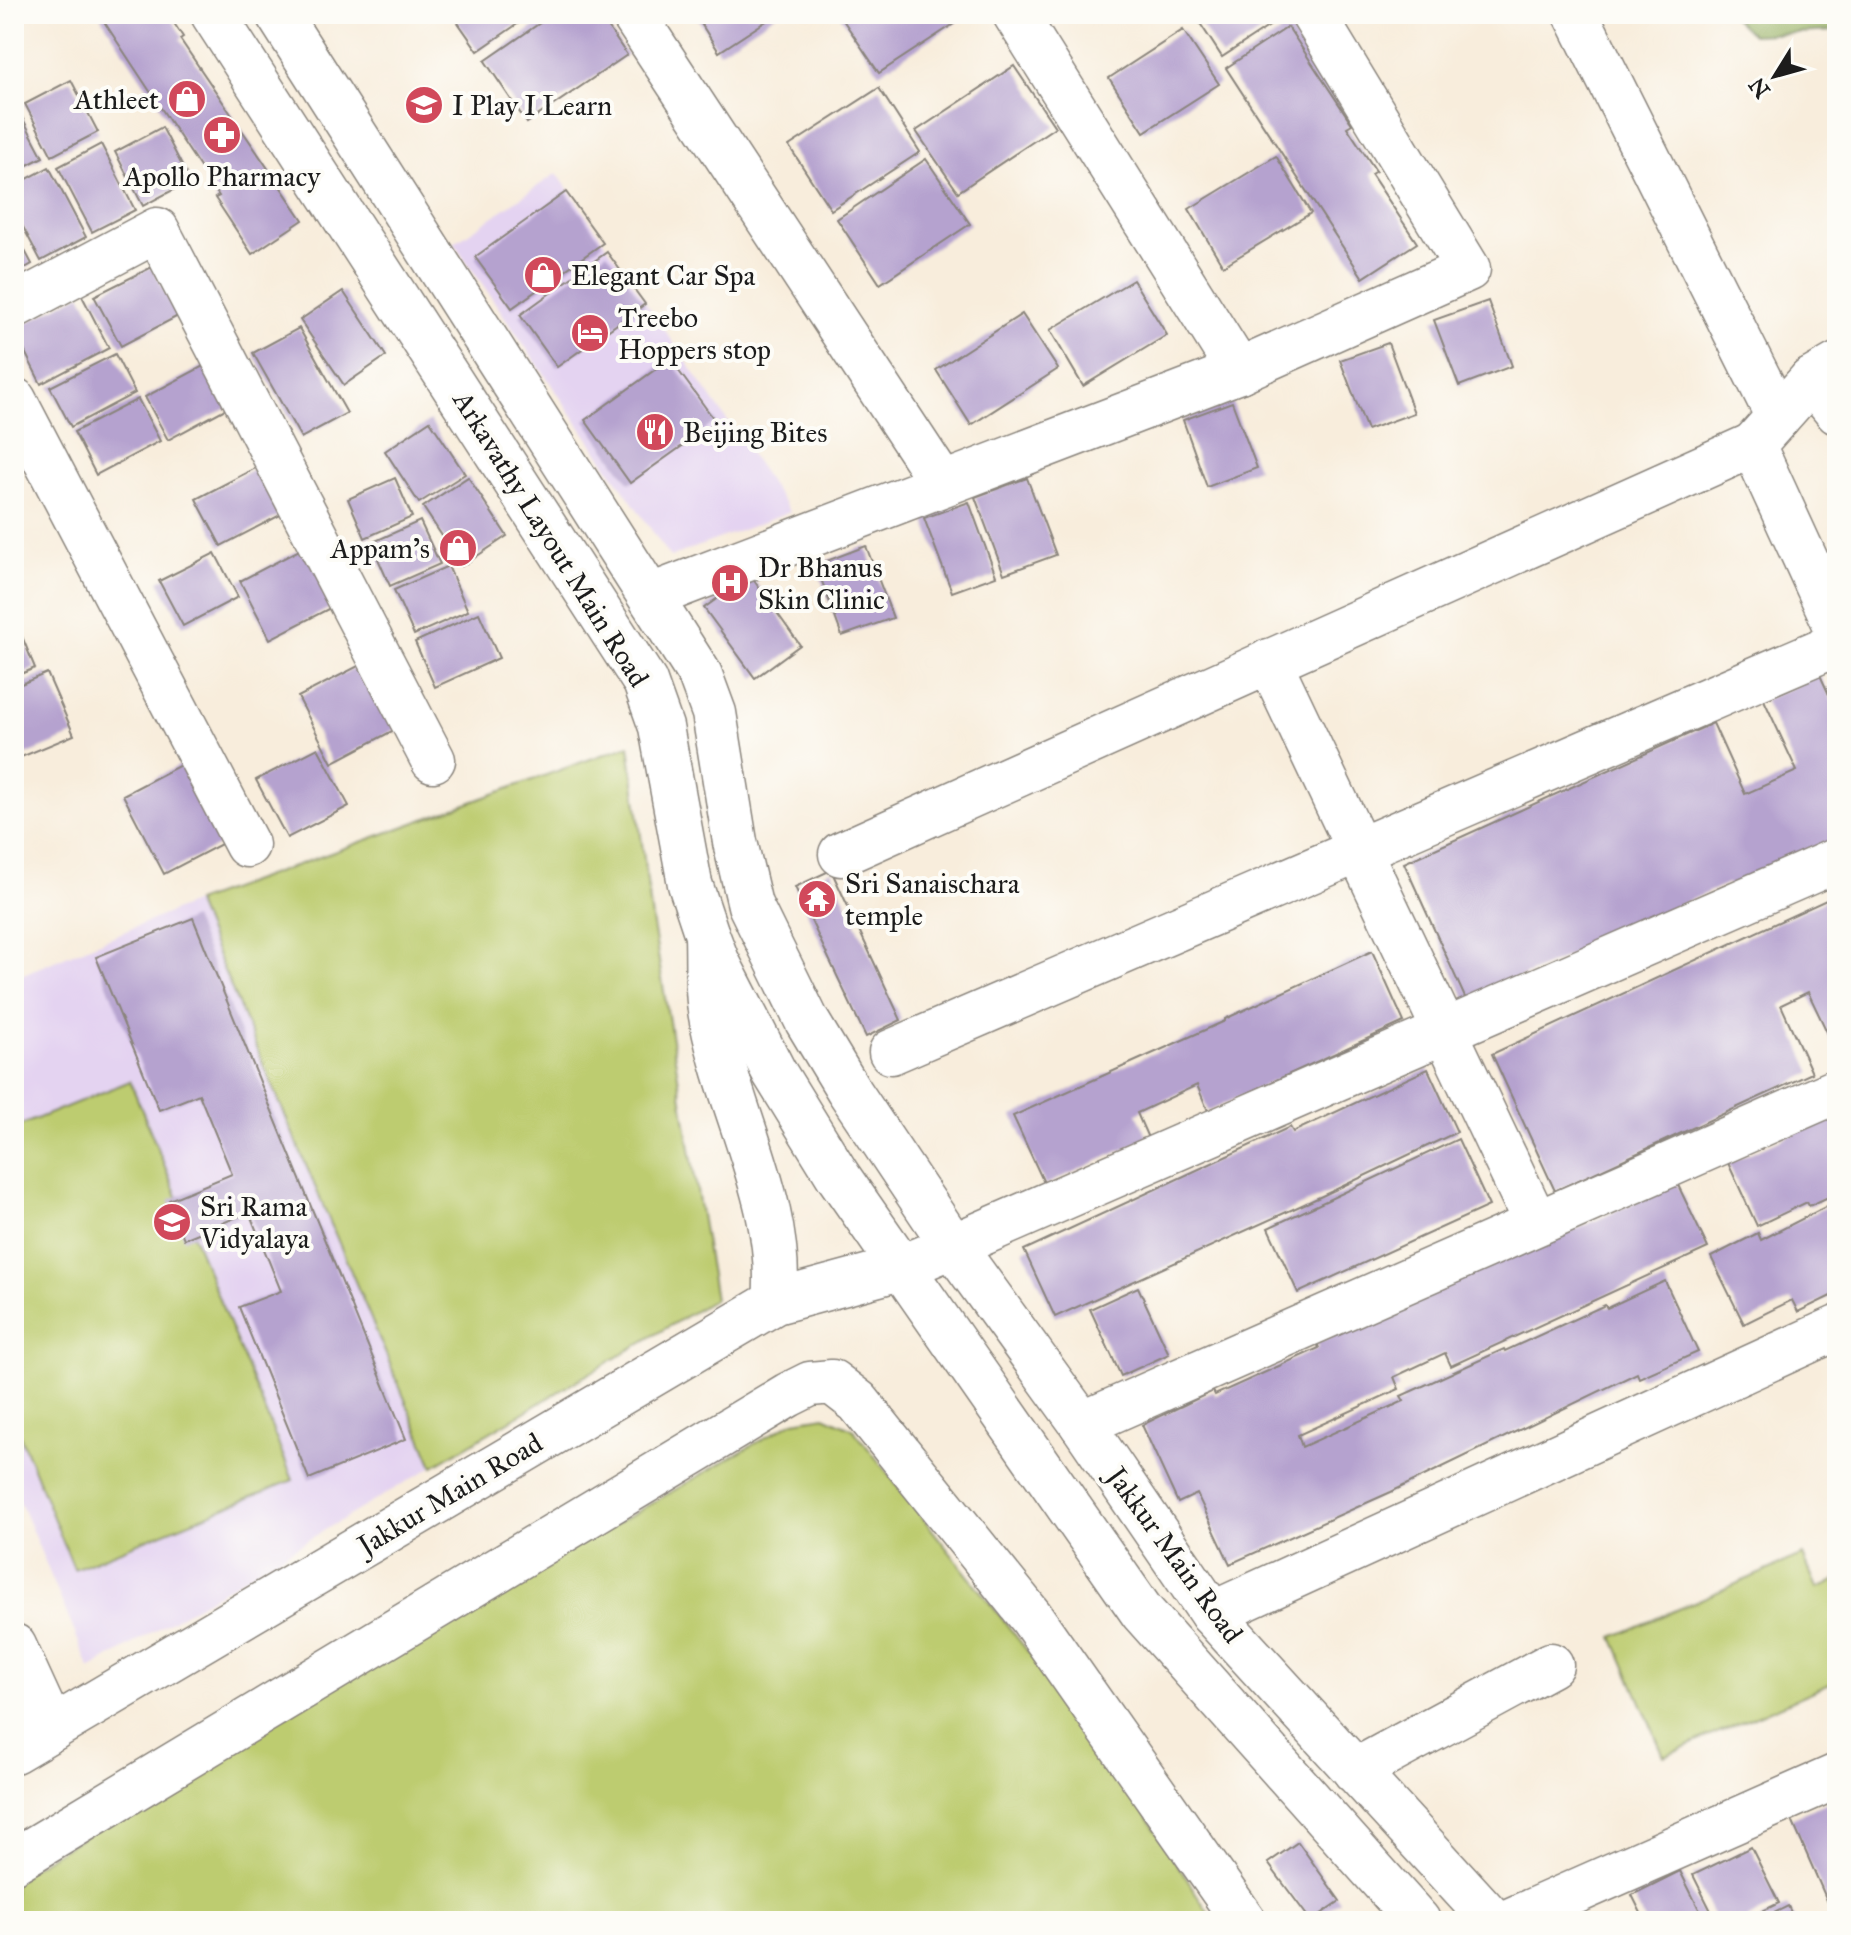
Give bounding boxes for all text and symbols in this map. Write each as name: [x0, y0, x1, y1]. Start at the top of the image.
north arrow: [1735, 36, 1815, 116]
text: N: [1743, 72, 1776, 103]
shop icon: Athleet: [166, 78, 208, 120]
place label: Athleet: [73, 82, 159, 117]
school or university icon: I Play I Learn: [403, 84, 445, 126]
place label: I Play I Learn: [452, 88, 612, 123]
pharmacy icon: Apollo Pharmacy: [201, 114, 243, 156]
place label: Apollo Pharmacy: [123, 159, 321, 194]
shop icon: Elegant Car Spa: [522, 254, 564, 296]
place label: Elegant Car Spa: [571, 258, 756, 293]
place label: Treebo Hoppers stop: [618, 300, 771, 367]
hotel icon: Treebo Hoppers stop: [569, 312, 611, 354]
street label: Arkavathy Layout Main Road: [445, 384, 657, 693]
restaurant icon: Beijing Bites: [634, 411, 676, 453]
place label: Beijing Bites: [683, 415, 827, 450]
shop icon: Appam's: [437, 527, 479, 569]
place label: Appam's: [330, 531, 430, 566]
place label: Dr Bhanus Skin Clinic: [758, 550, 885, 617]
hospital icon: Dr Bhanus Skin Clinic: [709, 562, 751, 604]
place label: Sri Sanaischara temple: [845, 866, 1020, 933]
temple icon: Sri Sanaischara temple: [796, 878, 838, 920]
place label: Sri Rama Vidyalaya: [199, 1189, 310, 1256]
school or university icon: Sri Rama Vidyalaya: [151, 1201, 193, 1243]
street label: Jakkur Main Road: [349, 1425, 549, 1564]
street label: Jakkur Main Road: [1098, 1458, 1251, 1650]

